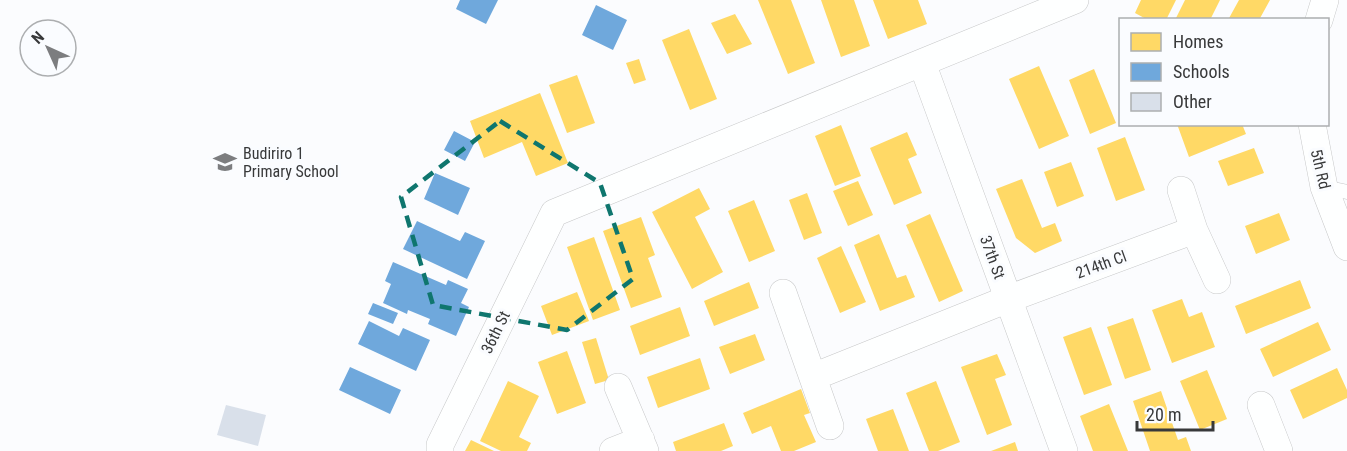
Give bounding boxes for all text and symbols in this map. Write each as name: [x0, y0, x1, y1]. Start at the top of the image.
north arrow: [18, 18, 78, 78]
legend: [1119, 18, 1329, 126]
text: N: [28, 28, 48, 48]
text: Homes: [1173, 31, 1223, 52]
text: Schools: [1173, 61, 1230, 82]
text: Other: [1173, 91, 1212, 112]
place label: Budiriro 1 Primary School: [243, 144, 339, 181]
street label: 5th Rd: [1307, 147, 1334, 191]
school or university icon: Budiriro 1 Primary School: [212, 149, 238, 175]
street label: 37th St: [976, 233, 1009, 282]
street label: 214th Cl: [1073, 247, 1129, 282]
street label: 36th St: [477, 308, 514, 357]
scale bar: [1137, 394, 1214, 432]
text: 20 m: [1146, 404, 1181, 425]

